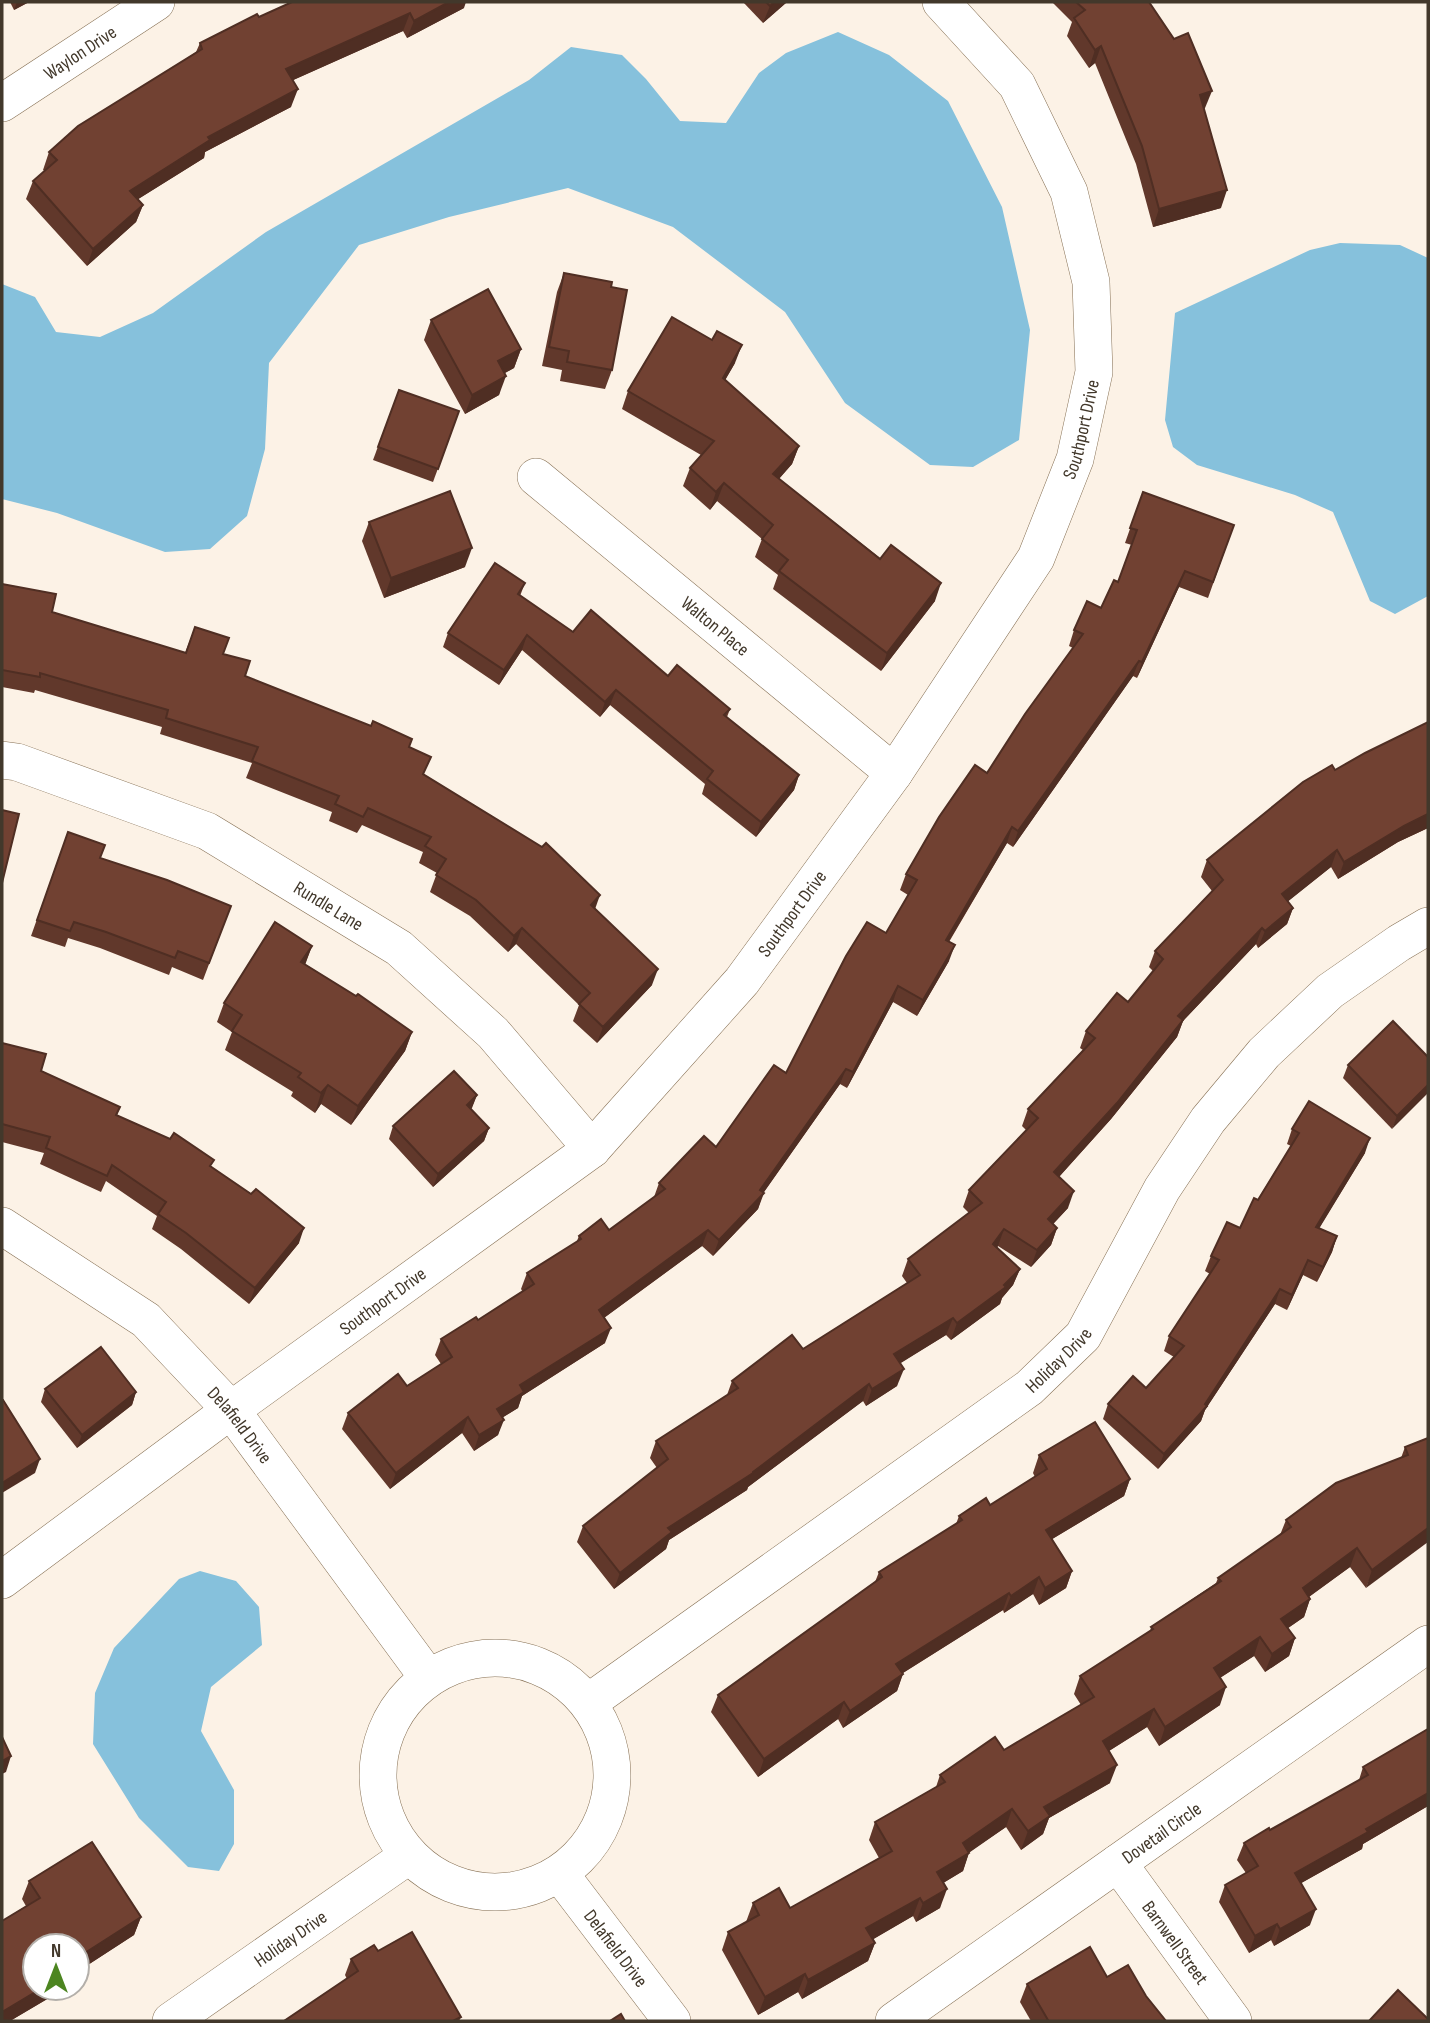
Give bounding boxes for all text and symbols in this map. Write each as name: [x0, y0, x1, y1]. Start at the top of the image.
street label: Waylon Drive: [40, 21, 121, 85]
street label: Southport Drive: [1058, 378, 1105, 483]
street label: Walton Place: [676, 592, 753, 661]
street label: Southport Drive: [754, 866, 832, 962]
street label: Rundle Lane: [289, 877, 367, 936]
street label: Southport Drive: [335, 1263, 431, 1341]
street label: Holiday Drive: [1021, 1325, 1098, 1398]
street label: Delafield Drive: [202, 1382, 276, 1468]
street label: Dovetail Circle: [1118, 1798, 1206, 1869]
street label: Barnwell Street: [1136, 1897, 1213, 1990]
street label: Holiday Drive: [250, 1906, 332, 1973]
street label: Delafield Drive: [578, 1906, 652, 1992]
north arrow: [21, 1932, 91, 2002]
text: N: [51, 1940, 61, 1963]

